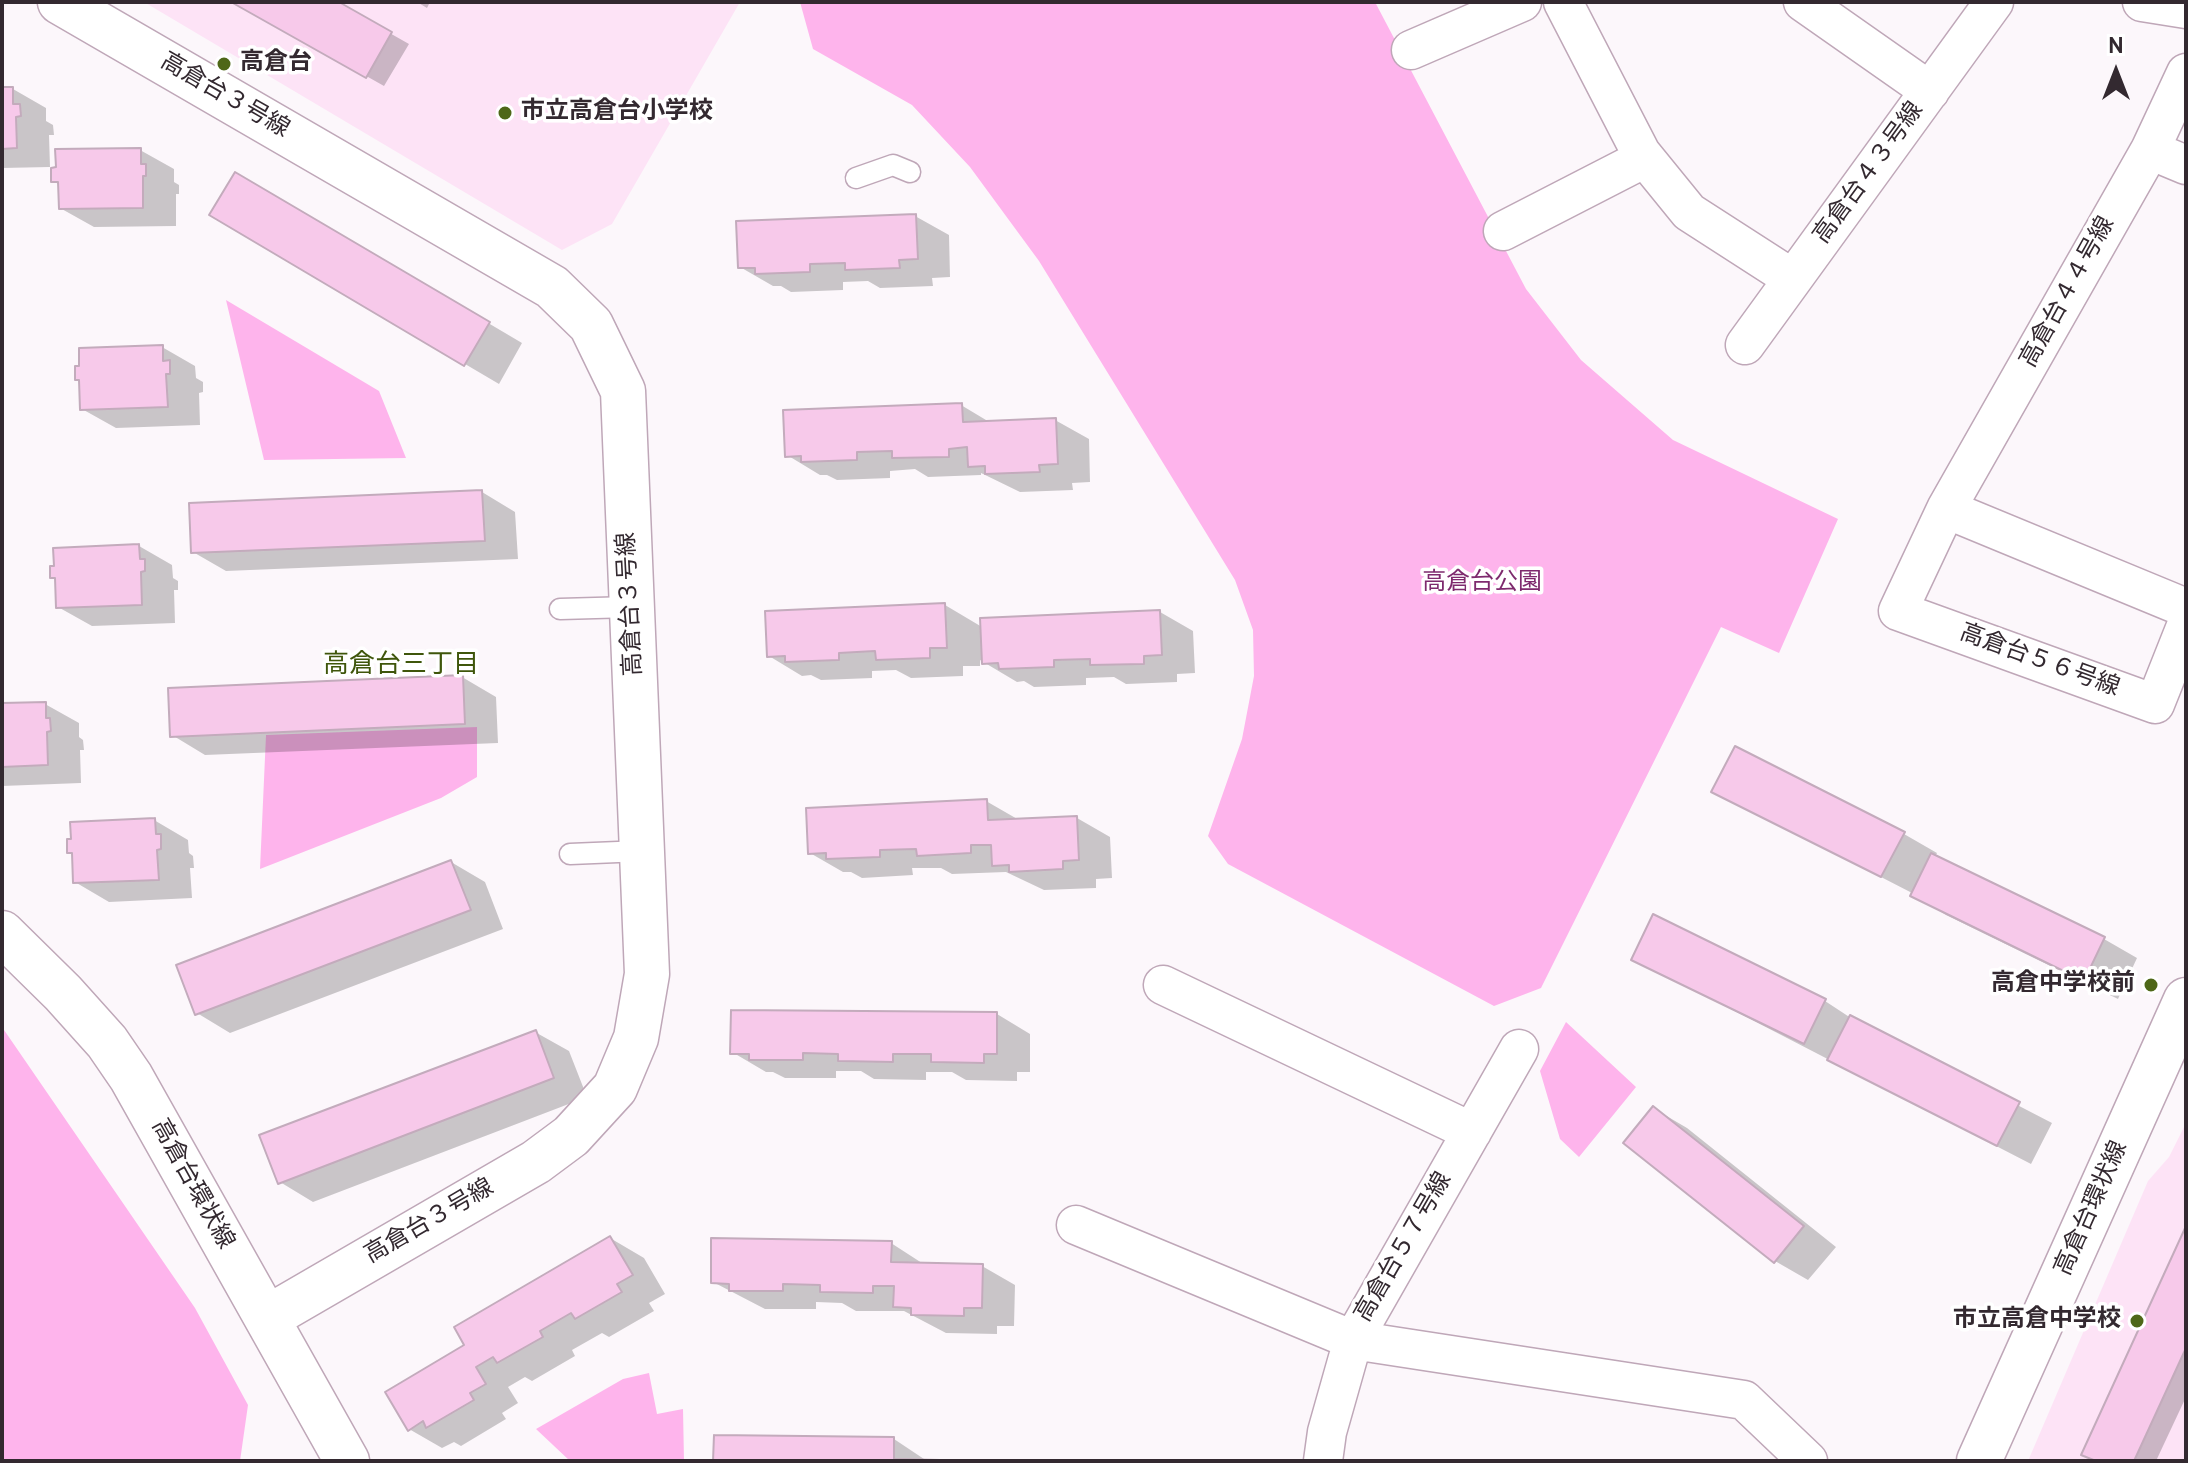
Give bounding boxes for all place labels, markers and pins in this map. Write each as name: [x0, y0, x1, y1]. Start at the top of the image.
place label: 高倉台: [240, 50, 312, 78]
marker: 高倉台: [215, 55, 233, 73]
place label: 市立高倉台小学校: [521, 99, 713, 127]
marker: 市立高倉台小学校: [496, 104, 514, 122]
place label: 高倉中学校前: [1991, 971, 2135, 999]
marker: 高倉中学校前: [2142, 976, 2160, 994]
place label: 市立高倉中学校: [1953, 1307, 2121, 1335]
marker: 市立高倉中学校: [2128, 1312, 2146, 1330]

